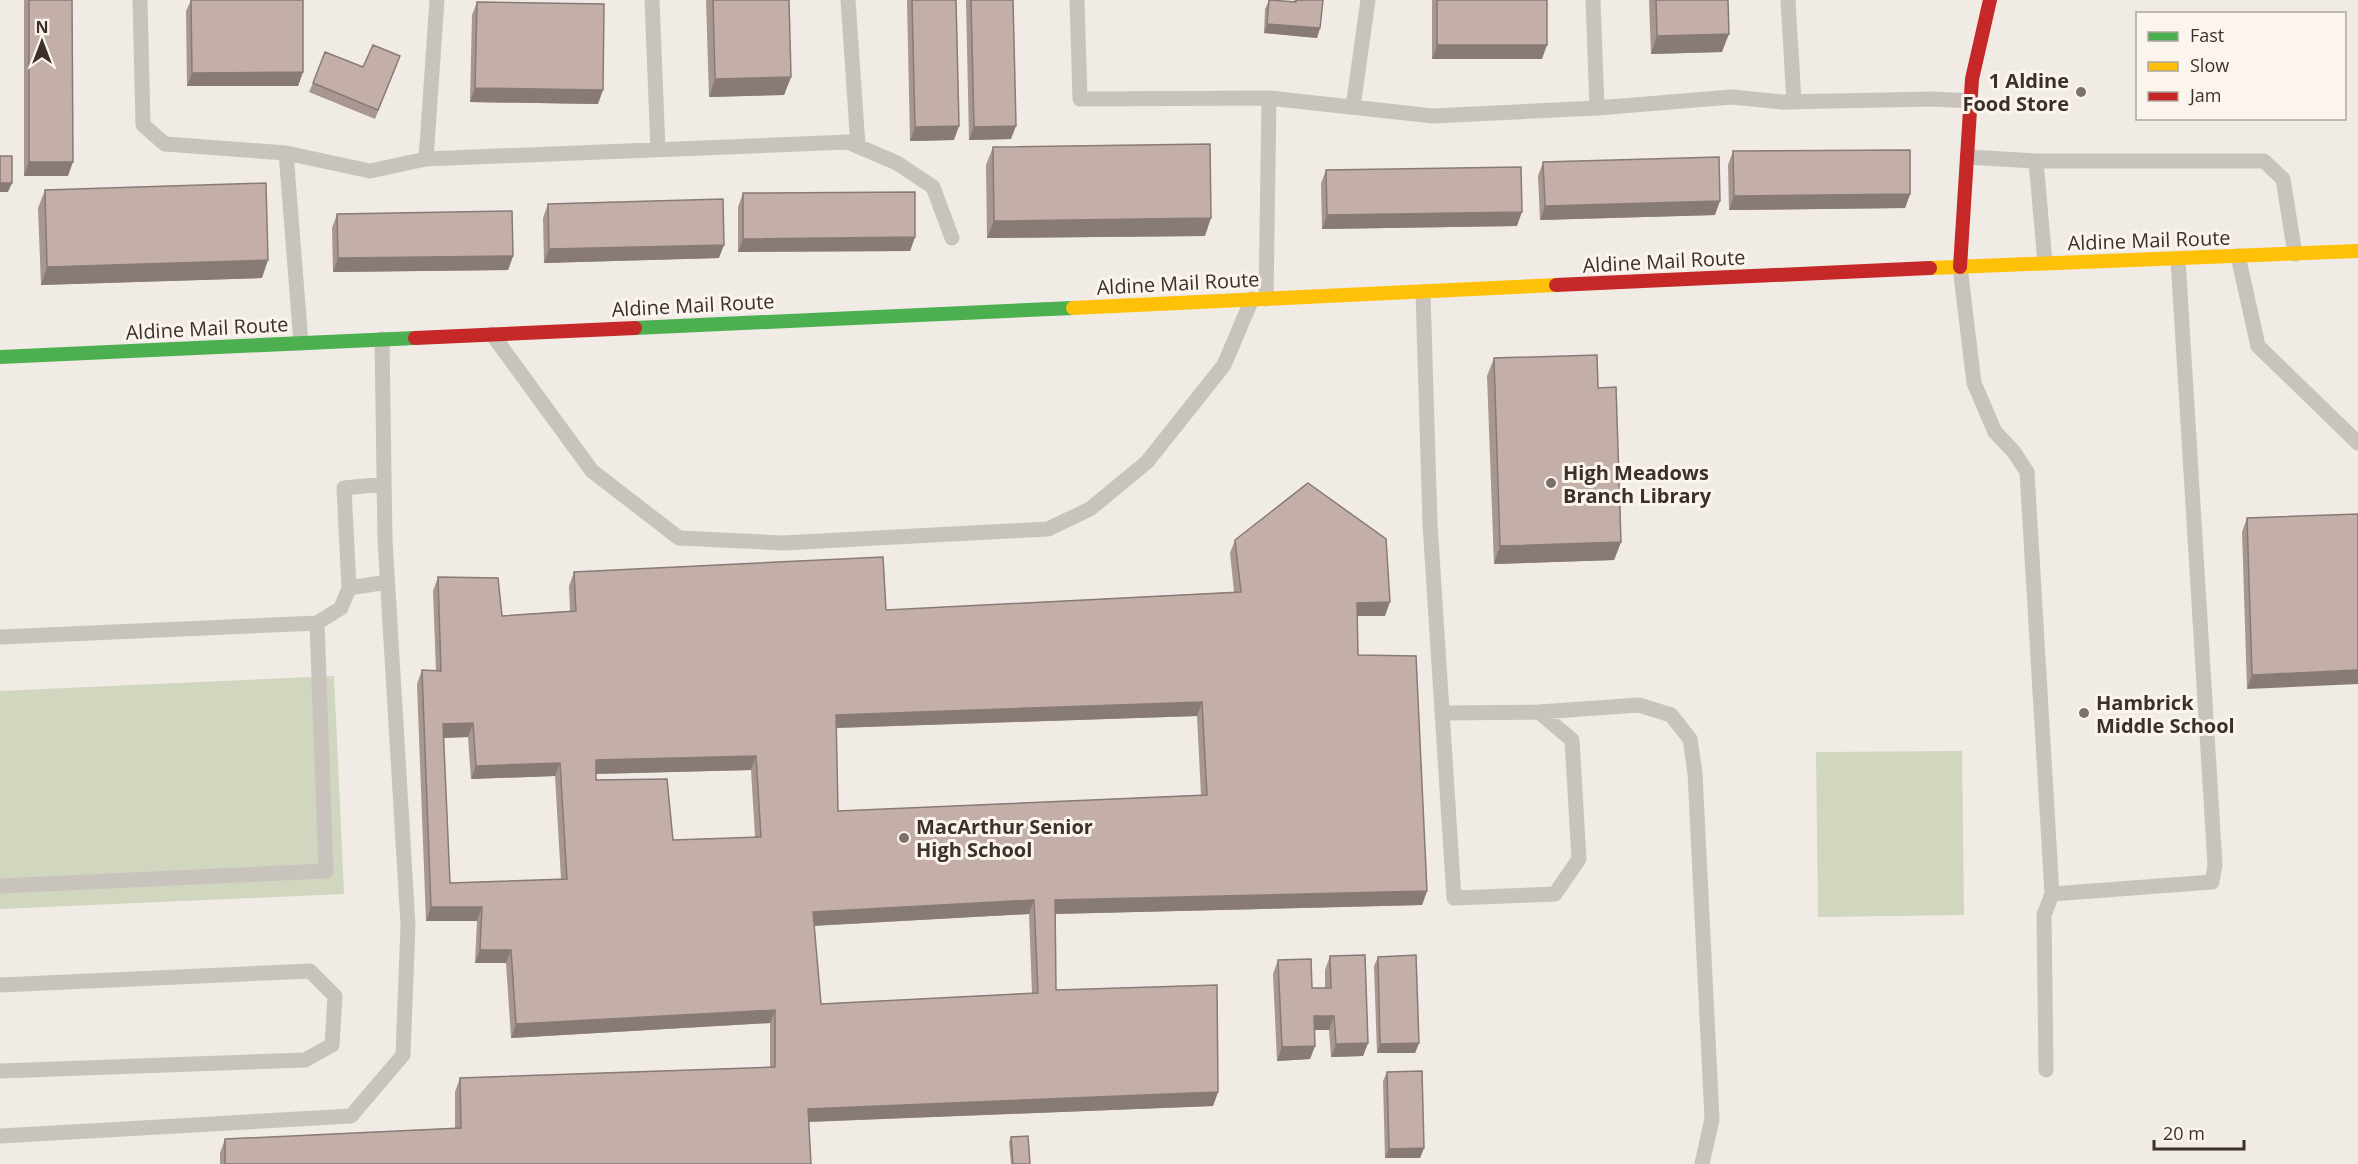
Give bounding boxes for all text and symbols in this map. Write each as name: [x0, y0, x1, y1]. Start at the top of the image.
north arrow: [12, 12, 72, 72]
legend: [2136, 12, 2346, 120]
text: N: [35, 16, 49, 38]
text: Fast: [2190, 23, 2224, 47]
text: Slow: [2190, 53, 2229, 77]
place label: 1 Aldine Food Store: [1962, 67, 2069, 117]
text: Jam: [2188, 83, 2222, 107]
marker: 1 Aldine Food Store: [2074, 85, 2088, 99]
street label: Aldine Mail Route: [2067, 224, 2231, 256]
street label: Aldine Mail Route: [1582, 243, 1746, 279]
street label: Aldine Mail Route: [1096, 265, 1260, 301]
street label: Aldine Mail Route: [611, 287, 775, 323]
street label: Aldine Mail Route: [125, 310, 289, 346]
place label: High Meadows Branch Library: [1563, 459, 1712, 509]
marker: High Meadows Branch Library: [1544, 476, 1558, 490]
place label: Hambrick Middle School: [2096, 689, 2235, 739]
marker: Hambrick Middle School: [2077, 706, 2091, 720]
place label: MacArthur Senior High School: [916, 813, 1093, 863]
marker: MacArthur Senior High School: [897, 831, 911, 845]
scale bar: [2154, 1113, 2244, 1151]
text: 20 m: [2163, 1121, 2205, 1145]

